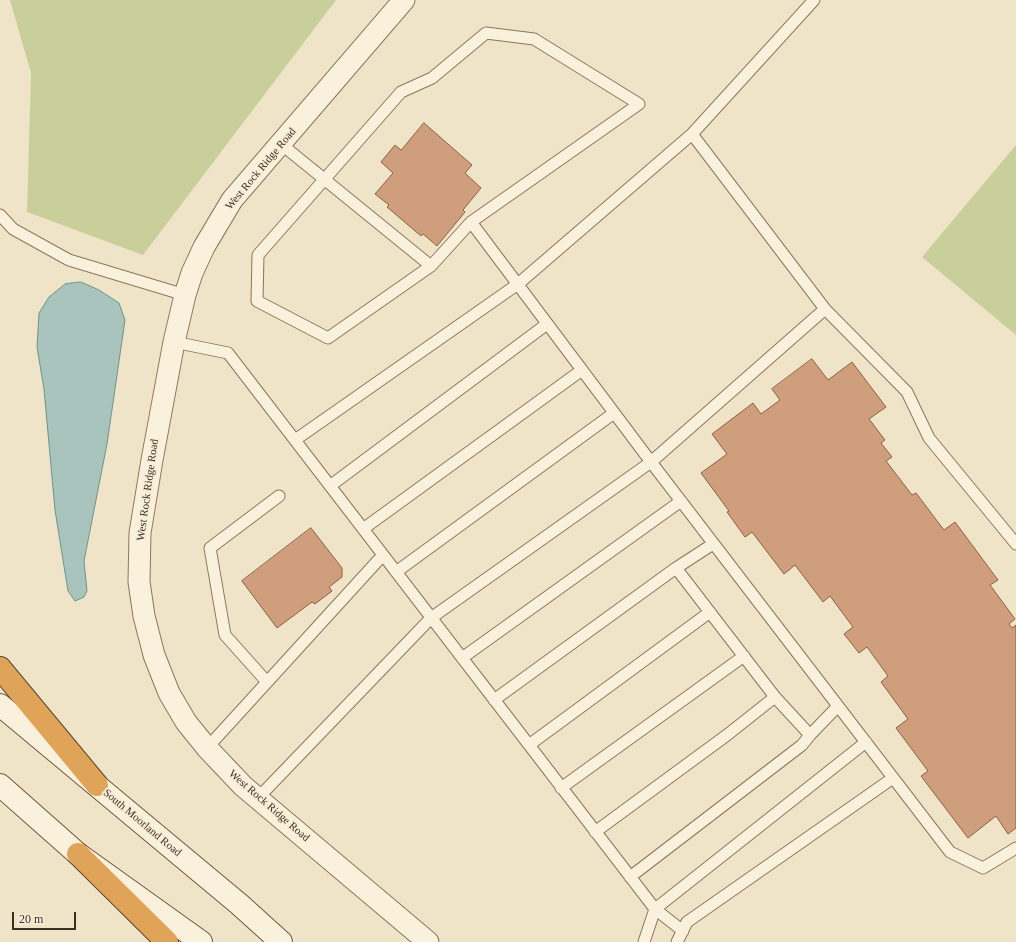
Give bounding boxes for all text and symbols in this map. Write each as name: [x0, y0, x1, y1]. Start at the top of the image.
street label: West Rock Ridge Road: [223, 125, 299, 213]
street label: West Rock Ridge Road: [134, 438, 162, 542]
street label: West Rock Ridge Road: [226, 767, 312, 845]
street label: South Moorland Road: [100, 787, 184, 859]
scale bar: [14, 904, 78, 930]
text: 20 m: [19, 912, 43, 926]

